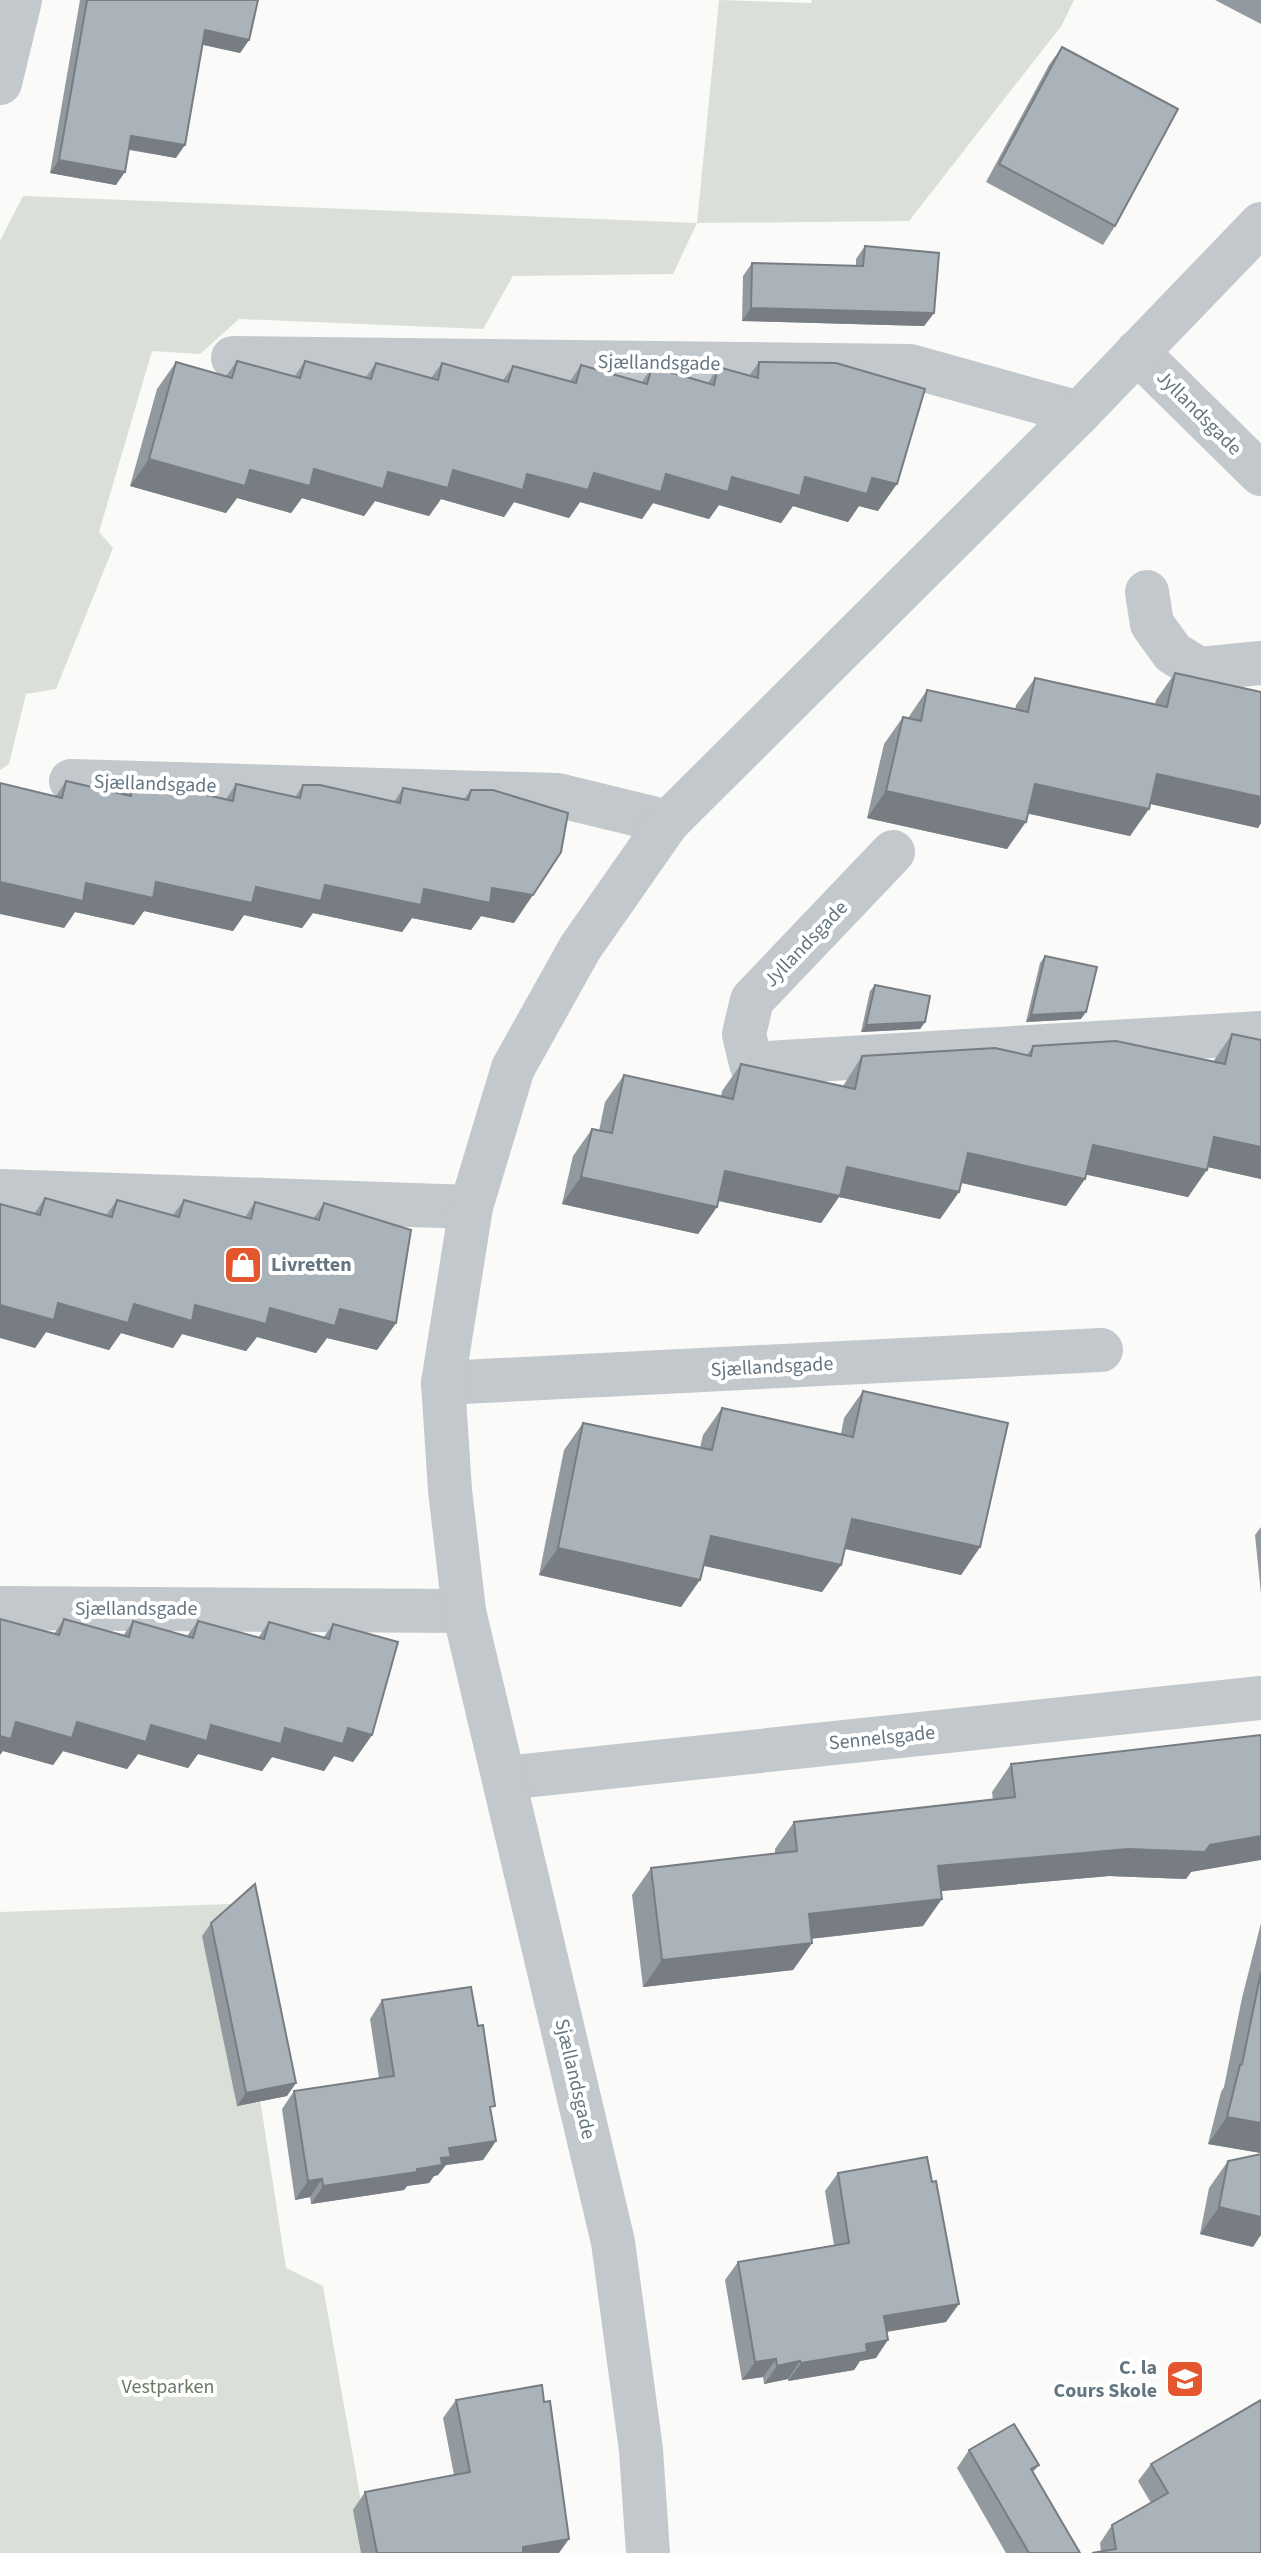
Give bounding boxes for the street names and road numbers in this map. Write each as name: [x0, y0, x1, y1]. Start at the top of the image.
street label: Sjællandsgade: [597, 348, 721, 378]
street label: Jyllandsgade: [1150, 364, 1248, 462]
street label: Sjællandsgade: [93, 768, 217, 800]
street label: Jyllandsgade: [758, 894, 854, 993]
street label: Sjællandsgade: [710, 1350, 834, 1384]
street label: Sjællandsgade: [75, 1595, 197, 1623]
street label: Sennelsgade: [827, 1718, 937, 1758]
street label: Sjællandsgade: [548, 2016, 602, 2142]

